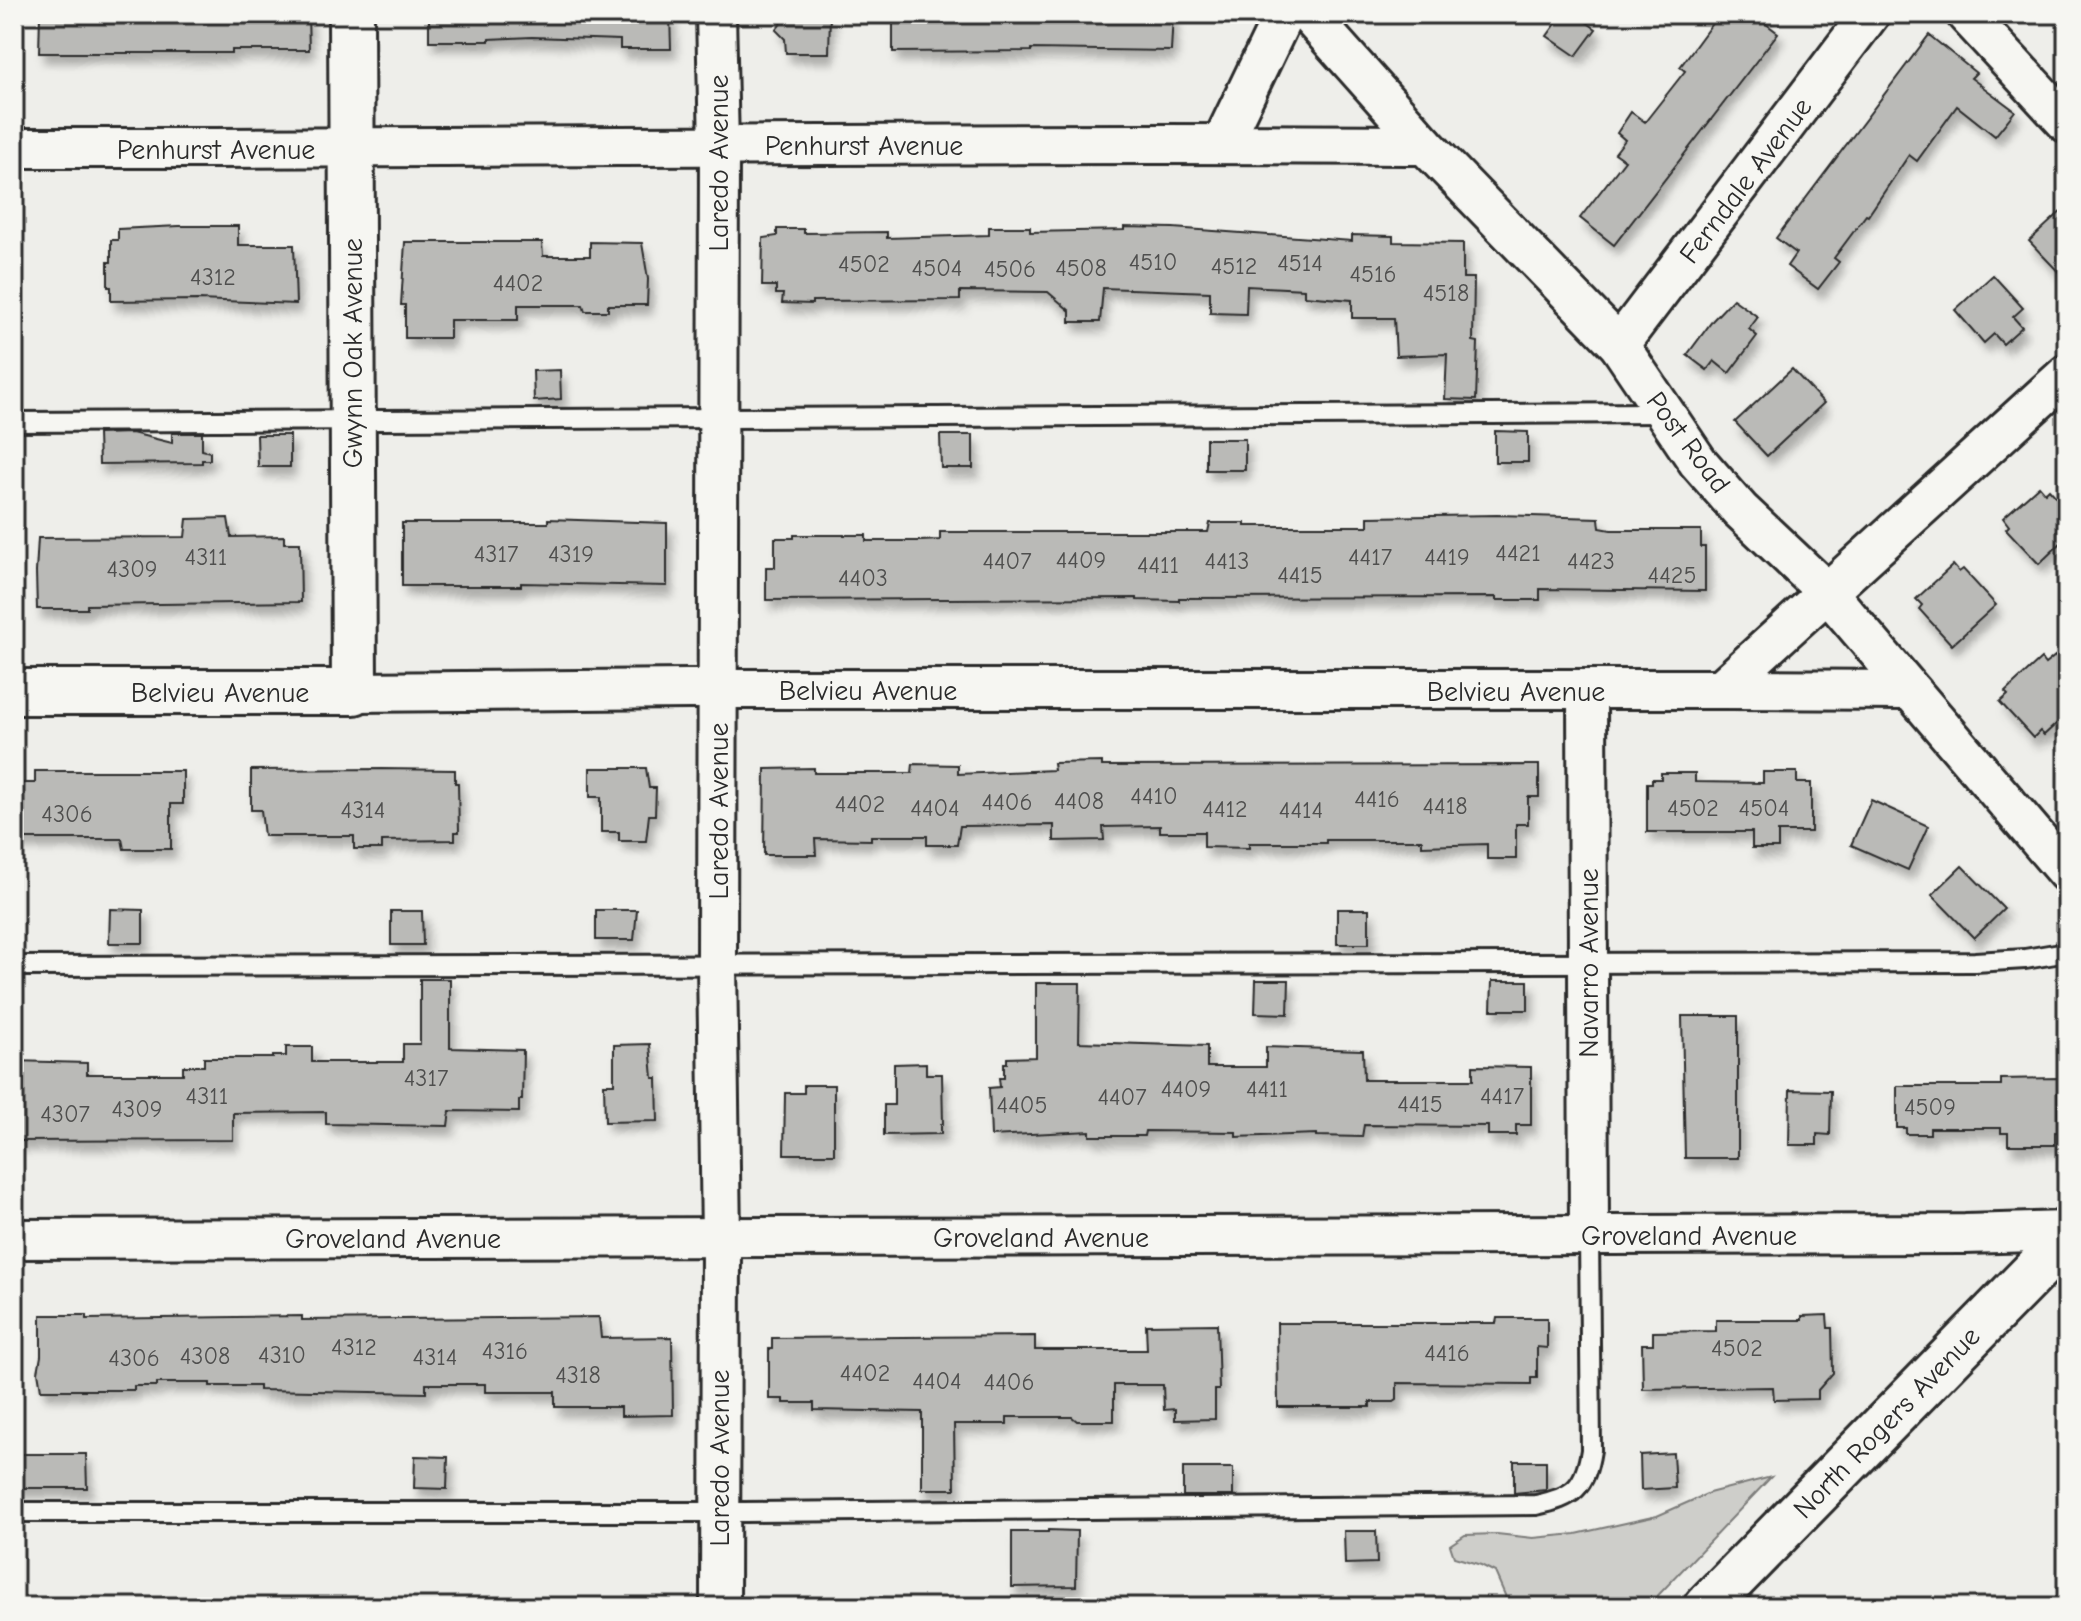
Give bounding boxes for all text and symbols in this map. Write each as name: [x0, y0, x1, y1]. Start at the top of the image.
street label: Laredo Avenue: [703, 75, 735, 251]
street label: Ferndale Avenue: [1673, 91, 1819, 270]
street label: Penhurst Avenue: [765, 130, 963, 162]
street label: Penhurst Avenue: [117, 134, 315, 166]
street label: Gwynn Oak Avenue: [337, 238, 369, 468]
house number: 4510: [1129, 248, 1177, 276]
house number: 4514: [1277, 249, 1323, 277]
house number: 4502: [838, 250, 890, 278]
house number: 4512: [1211, 252, 1257, 280]
house number: 4504: [912, 254, 962, 282]
house number: 4508: [1055, 254, 1107, 282]
house number: 4506: [984, 255, 1036, 283]
house number: 4516: [1349, 260, 1397, 288]
house number: 4312: [190, 263, 236, 291]
house number: 4402: [493, 269, 543, 297]
house number: 4518: [1423, 279, 1469, 307]
street label: Post Road: [1640, 386, 1737, 500]
house number: 4421: [1495, 539, 1541, 567]
house number: 4317: [474, 540, 518, 568]
house number: 4319: [548, 540, 594, 568]
house number: 4311: [185, 543, 227, 571]
house number: 4417: [1348, 543, 1392, 571]
house number: 4419: [1424, 543, 1470, 571]
house number: 4409: [1056, 546, 1106, 574]
house number: 4407: [982, 547, 1032, 575]
house number: 4413: [1205, 547, 1249, 575]
house number: 4423: [1567, 547, 1615, 575]
house number: 4411: [1137, 551, 1179, 579]
house number: 4309: [106, 555, 158, 583]
house number: 4415: [1277, 561, 1323, 589]
house number: 4425: [1648, 561, 1696, 589]
house number: 4403: [838, 564, 888, 592]
street label: Belvieu Avenue: [779, 675, 957, 707]
street label: Belvieu Avenue: [1427, 676, 1605, 708]
street label: Belvieu Avenue: [131, 677, 309, 709]
street label: Laredo Avenue: [703, 723, 735, 899]
house number: 4410: [1130, 782, 1178, 810]
house number: 4416: [1354, 785, 1400, 813]
house number: 4408: [1054, 787, 1104, 815]
house number: 4406: [982, 788, 1032, 816]
house number: 4402: [835, 790, 885, 818]
house number: 4418: [1422, 792, 1468, 820]
house number: 4404: [910, 794, 960, 822]
house number: 4502: [1667, 794, 1719, 822]
house number: 4504: [1739, 794, 1789, 822]
house number: 4412: [1202, 795, 1248, 823]
house number: 4314: [341, 796, 385, 824]
house number: 4414: [1279, 796, 1323, 824]
house number: 4306: [41, 800, 93, 828]
street label: Navarro Avenue: [1573, 868, 1605, 1058]
house number: 4317: [404, 1064, 448, 1092]
house number: 4409: [1161, 1075, 1211, 1103]
house number: 4411: [1246, 1075, 1288, 1103]
house number: 4311: [186, 1082, 228, 1110]
house number: 4417: [1480, 1082, 1524, 1110]
house number: 4407: [1097, 1083, 1147, 1111]
house number: 4415: [1397, 1090, 1443, 1118]
house number: 4405: [997, 1091, 1047, 1119]
house number: 4509: [1904, 1093, 1956, 1121]
house number: 4309: [111, 1095, 163, 1123]
house number: 4307: [40, 1100, 90, 1128]
street label: Groveland Avenue: [1581, 1220, 1797, 1252]
street label: Groveland Avenue: [933, 1222, 1149, 1254]
street label: Groveland Avenue: [285, 1223, 501, 1255]
street label: North Rogers Avenue: [1787, 1320, 1986, 1525]
house number: 4312: [331, 1333, 377, 1361]
house number: 4502: [1711, 1334, 1763, 1362]
house number: 4316: [482, 1337, 528, 1365]
house number: 4416: [1424, 1339, 1470, 1367]
house number: 4310: [258, 1341, 306, 1369]
house number: 4308: [180, 1342, 230, 1370]
house number: 4314: [413, 1343, 457, 1371]
house number: 4306: [108, 1344, 160, 1372]
house number: 4402: [840, 1359, 890, 1387]
house number: 4318: [555, 1361, 601, 1389]
house number: 4404: [912, 1367, 962, 1395]
house number: 4406: [984, 1368, 1034, 1396]
street label: Laredo Avenue: [704, 1370, 736, 1546]

